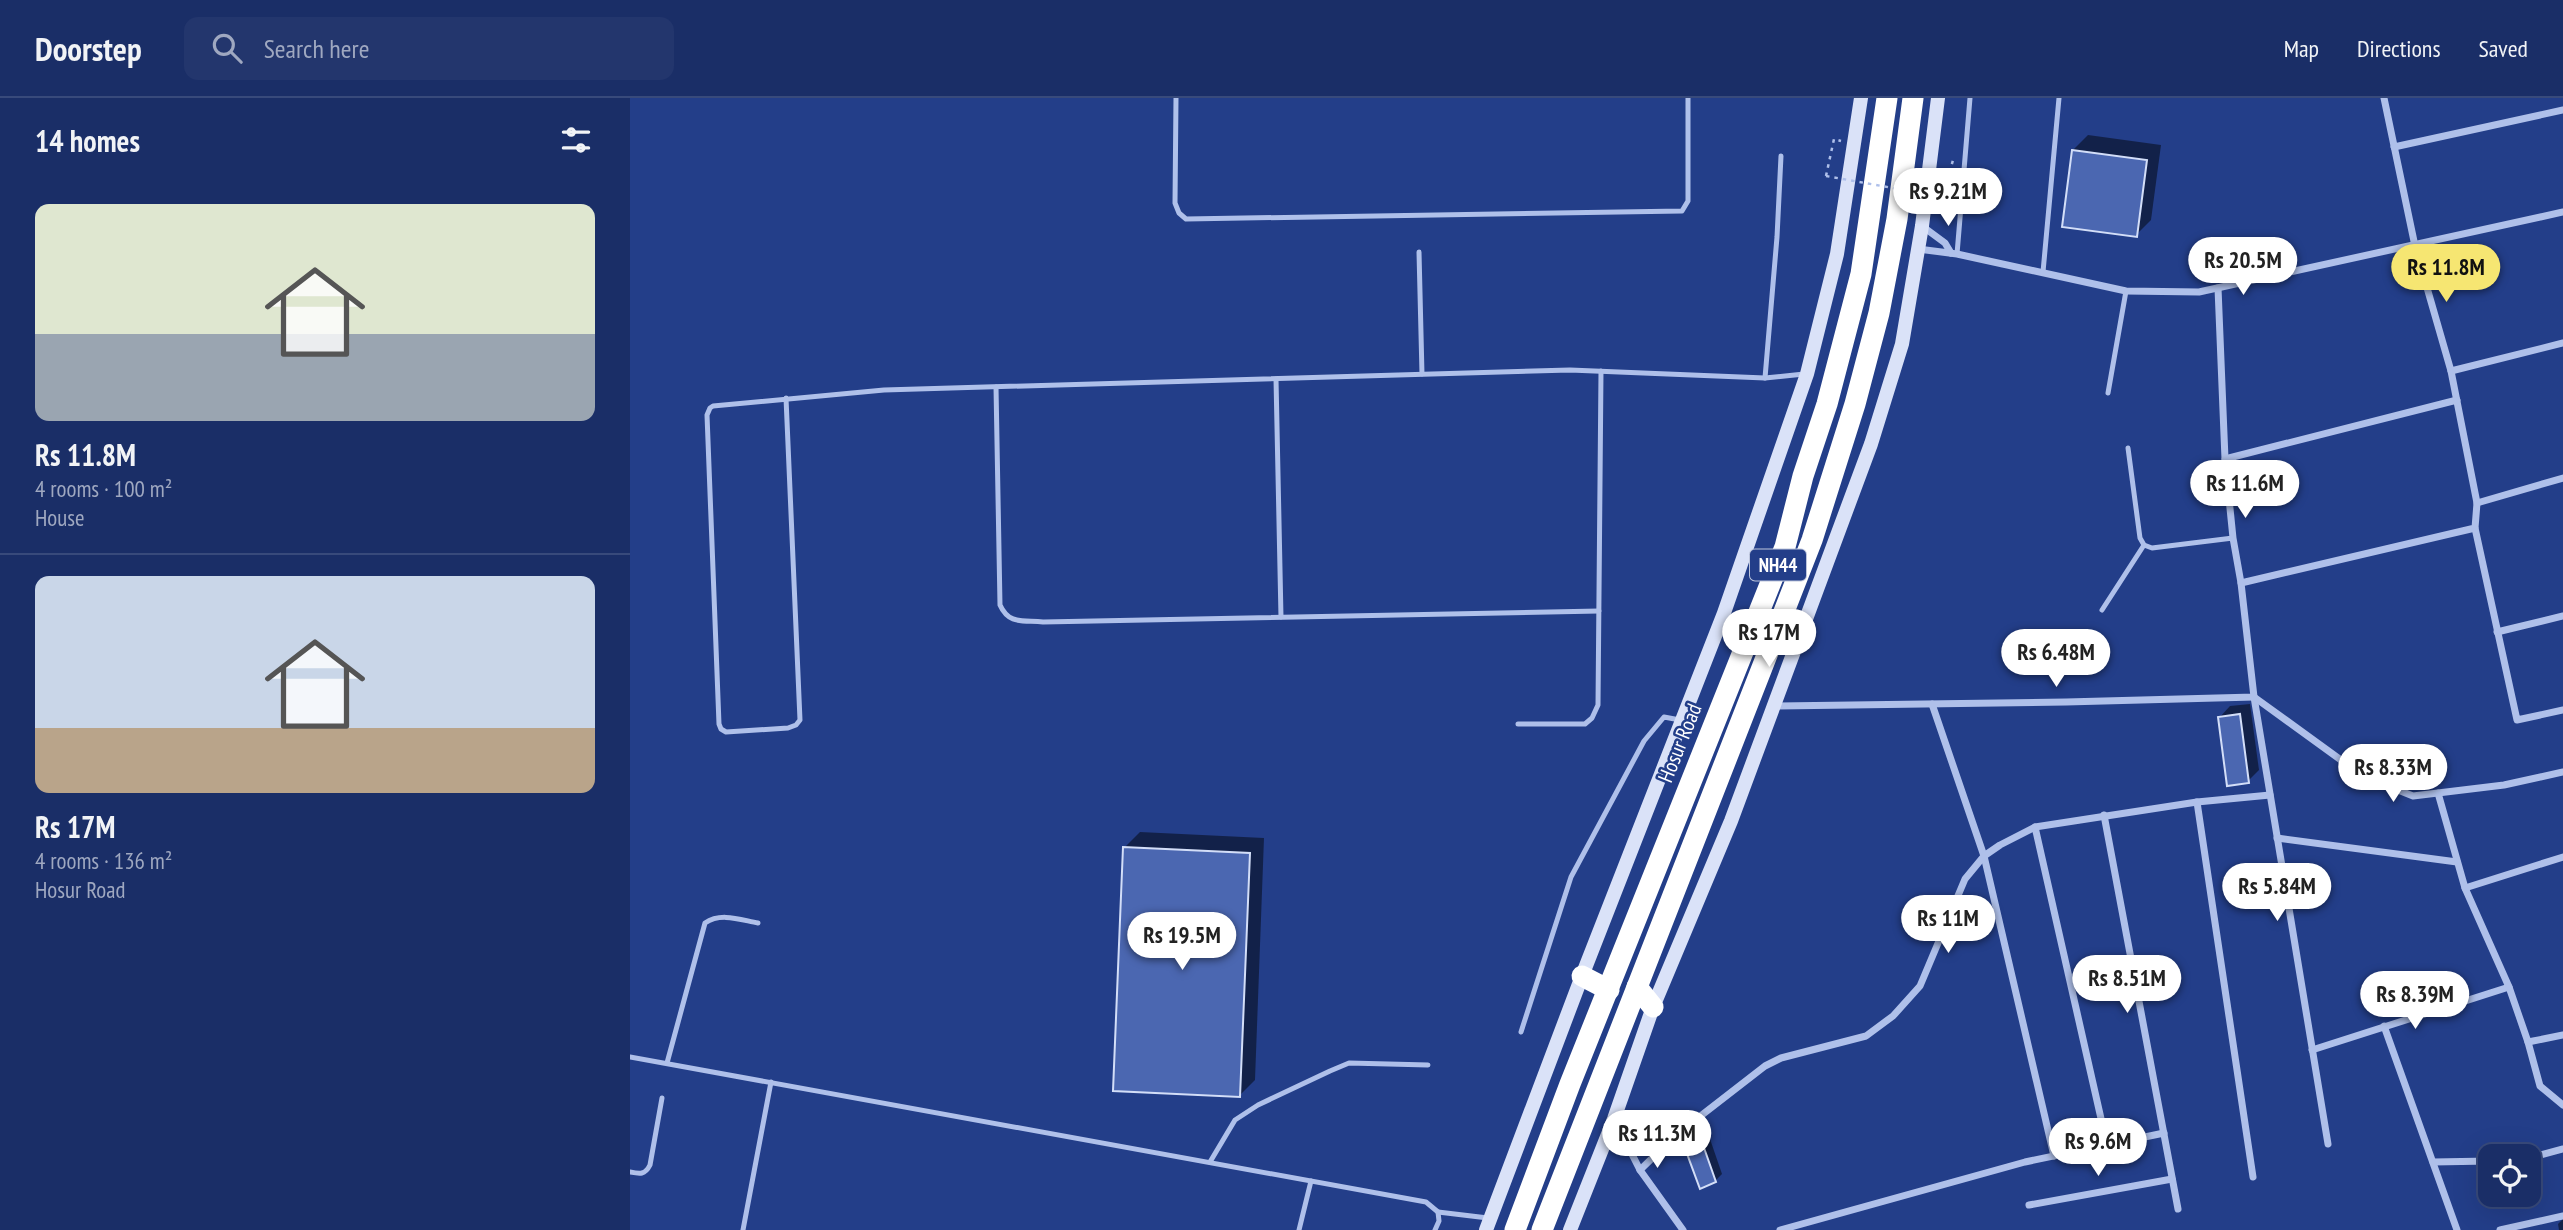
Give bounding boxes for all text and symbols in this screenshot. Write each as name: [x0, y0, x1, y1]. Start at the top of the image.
search box: [184, 17, 674, 80]
text: Doorstep: [35, 27, 142, 70]
icon: search: [208, 29, 246, 67]
text: Search here: [264, 32, 369, 65]
text: Map: [2284, 33, 2319, 64]
text: Directions: [2357, 33, 2441, 64]
text: Saved: [2479, 33, 2528, 64]
text: 14 homes: [35, 121, 140, 160]
icon: filters: [557, 121, 595, 159]
pin: Rs 9.21M: [1876, 169, 2020, 228]
text: Rs 9.21M: [1909, 176, 1987, 205]
pin: Rs 20.5M: [2171, 238, 2315, 297]
pin: Rs 11.8M: [2374, 244, 2518, 304]
text: Rs 20.5M: [2204, 245, 2282, 274]
icon: home: [252, 249, 378, 375]
text: Rs 11.8M: [2407, 252, 2485, 281]
text: Rs 11.8M: [35, 435, 136, 474]
pin: Rs 11.6M: [2173, 460, 2317, 520]
text: Rs 11.6M: [2206, 468, 2284, 497]
text: 4 rooms · 100 m²: [35, 474, 172, 503]
text: House: [35, 503, 85, 532]
road number: NH44: [1750, 550, 1806, 580]
pin: Rs 17M: [1712, 610, 1826, 669]
text: Rs 17M: [1738, 617, 1800, 646]
icon: home: [252, 621, 378, 747]
pin: Rs 6.48M: [1984, 630, 2128, 689]
text: Rs 6.48M: [2017, 637, 2095, 666]
street label: Hosur Road: [1652, 699, 1708, 786]
pin: Rs 8.33M: [2321, 744, 2465, 804]
text: Rs 8.33M: [2354, 752, 2432, 781]
text: Rs 17M: [35, 807, 115, 846]
text: 4 rooms · 136 m²: [35, 846, 172, 875]
pin: Rs 5.84M: [2205, 864, 2349, 923]
text: Rs 5.84M: [2238, 871, 2316, 900]
text: Hosur Road: [35, 875, 125, 904]
pin: Rs 11M: [1891, 896, 2005, 955]
text: Rs 11M: [1917, 903, 1979, 932]
pin: Rs 19.5M: [1110, 912, 1254, 972]
text: Rs 19.5M: [1143, 920, 1221, 949]
pin: Rs 8.51M: [2055, 956, 2199, 1015]
text: Rs 8.51M: [2088, 963, 2166, 992]
pin: Rs 8.39M: [2343, 972, 2487, 1031]
text: Rs 8.39M: [2376, 979, 2454, 1008]
pin: Rs 11.3M: [1585, 1110, 1729, 1170]
text: Rs 11.3M: [1618, 1118, 1696, 1147]
pin: Rs 9.6M: [2033, 1118, 2163, 1178]
text: Rs 9.6M: [2065, 1126, 2131, 1155]
map controls: [2478, 1144, 2541, 1207]
button: locate: [2478, 1144, 2541, 1207]

